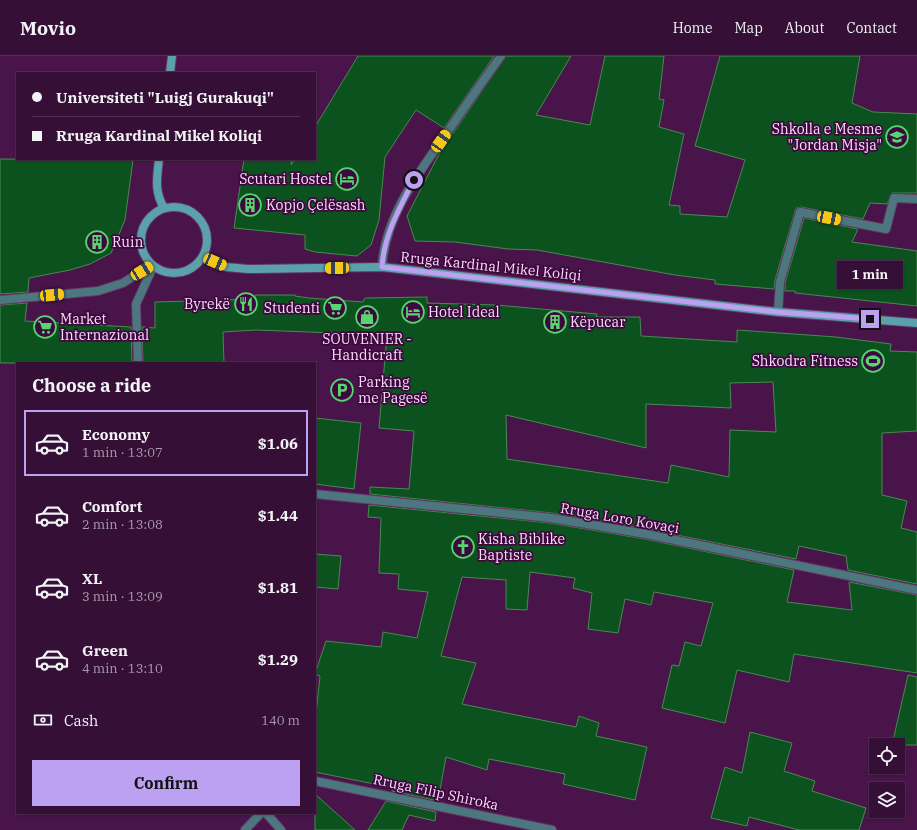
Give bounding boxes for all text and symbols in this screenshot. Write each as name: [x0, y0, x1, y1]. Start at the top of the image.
text: Movio: [20, 16, 76, 40]
text: Home: [673, 19, 712, 37]
text: Map: [734, 19, 763, 37]
text: About: [785, 19, 824, 37]
text: Contact: [846, 19, 897, 37]
text: Universiteti "Luigj Gurakuqi": [56, 88, 274, 107]
place label: Shkolla e Mesme "Jordan Misja": [772, 120, 882, 154]
school or university icon: Shkolla e Mesme "Jordan Misja": [884, 124, 910, 150]
text: Rruga Kardinal Mikel Koliqi: [56, 126, 262, 145]
car: [429, 128, 453, 154]
hotel icon: Scutari Hostel: [334, 166, 360, 192]
place label: Scutari Hostel: [239, 170, 332, 188]
route start: [405, 171, 423, 189]
building icon: Kopjo Çelësash: [237, 192, 263, 218]
place label: Kopjo Çelësash: [266, 196, 366, 214]
car: [816, 210, 842, 226]
building icon: Ruin: [84, 229, 110, 255]
place label: Ruin: [112, 233, 143, 251]
street label: Rruga Kardinal Mikel Koliqi: [400, 248, 582, 284]
car: [202, 252, 228, 272]
car: [129, 260, 155, 282]
callout: 1 min: [837, 261, 903, 289]
car: [325, 262, 349, 274]
text: 1 min: [852, 266, 888, 283]
car: [40, 288, 64, 302]
restaurant icon: Byrekë: [233, 291, 259, 317]
place label: Byrekë: [184, 295, 230, 313]
supermarket icon: Studenti: [322, 295, 348, 321]
place label: Studenti: [264, 299, 320, 317]
hotel icon: Hotel Ideal: [400, 299, 426, 325]
place label: Hotel Ideal: [428, 303, 500, 321]
shop icon: SOUVENIER - Handicraft: [354, 304, 380, 330]
building icon: Këpucar: [542, 309, 568, 335]
place label: Market Internazional: [60, 310, 149, 344]
route end: [861, 310, 879, 328]
place label: Këpucar: [570, 313, 626, 331]
supermarket icon: Market Internazional: [32, 314, 58, 340]
place label: SOUVENIER - Handicraft: [322, 330, 412, 364]
sports icon: Shkodra Fitness: [860, 348, 886, 374]
place label: Shkodra Fitness: [752, 352, 858, 370]
place label: Parking me Pagesë: [358, 373, 428, 407]
text: Choose a ride: [32, 374, 151, 397]
parking icon: Parking me Pagesë: [329, 377, 355, 403]
icon: car: [34, 425, 70, 461]
text: Economy: [82, 425, 150, 444]
text: $1.06: [258, 434, 298, 453]
text: 1 min · 13:07: [82, 444, 163, 461]
icon: car: [34, 497, 70, 533]
text: Comfort: [82, 497, 142, 516]
street label: Rruga Loro Kovaçi: [559, 499, 681, 537]
text: $1.44: [258, 506, 298, 525]
text: 2 min · 13:08: [82, 516, 163, 533]
place label: Kisha Biblike Baptiste: [478, 530, 565, 564]
church icon: Kisha Biblike Baptiste: [450, 534, 476, 560]
icon: car: [34, 569, 70, 605]
text: XL: [82, 569, 102, 588]
text: $1.81: [258, 578, 298, 597]
text: 3 min · 13:09: [82, 588, 163, 605]
icon: car: [34, 641, 70, 677]
text: Green: [82, 641, 128, 660]
text: $1.29: [258, 650, 298, 669]
text: 4 min · 13:10: [82, 660, 163, 677]
icon: cash: [32, 709, 54, 731]
text: Cash: [64, 711, 98, 730]
text: 140 m: [261, 712, 300, 729]
map controls: [869, 738, 905, 818]
button: locate: [869, 738, 905, 774]
button: Confirm: [32, 760, 300, 806]
street label: Rruga Filip Shiroka: [372, 770, 501, 814]
button: layers: [869, 782, 905, 818]

